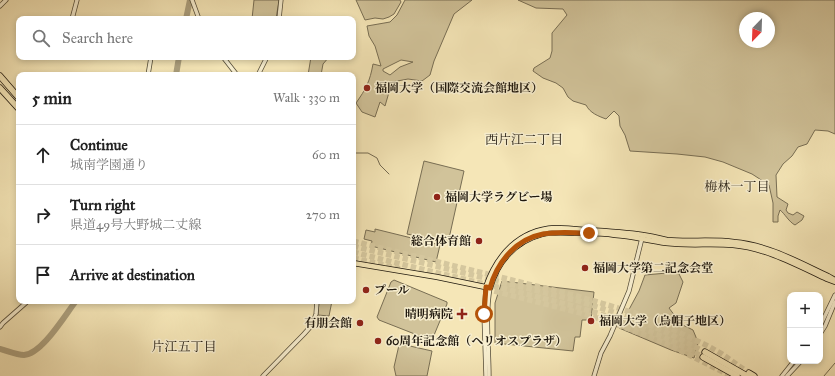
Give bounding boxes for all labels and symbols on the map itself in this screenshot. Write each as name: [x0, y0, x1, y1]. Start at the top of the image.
north arrow: [739, 12, 775, 48]
place label: 福岡大学（国際交流会館地区）: [375, 81, 543, 95]
marker: 福岡大学（国際交流会館地区）: [362, 83, 372, 93]
district label: 西片江二丁目: [485, 132, 563, 148]
district label: 梅林一丁目: [704, 179, 770, 195]
place label: 福岡大学ラグビー場: [445, 190, 553, 204]
marker: 福岡大学ラグビー場: [432, 192, 442, 202]
route end: [580, 224, 598, 242]
place label: 総合体育館: [411, 234, 471, 248]
marker: 総合体育館: [474, 236, 484, 246]
place label: 福岡大学第二記念会堂: [593, 261, 713, 275]
marker: 福岡大学第二記念会堂: [580, 263, 590, 273]
place label: プール: [374, 283, 409, 297]
marker: プール: [361, 285, 371, 295]
route start: [475, 305, 493, 323]
place label: 晴明病院: [405, 307, 453, 321]
marker: 晴明病院: [456, 308, 468, 320]
place label: 福岡大学（烏帽子地区）: [599, 314, 731, 328]
place label: 有朋会館: [304, 316, 352, 330]
marker: 福岡大学（烏帽子地区）: [586, 316, 596, 326]
marker: 有朋会館: [355, 318, 365, 328]
place label: 60周年記念館（ヘリオスプラザ）: [386, 334, 567, 348]
marker: 60周年記念館（ヘリオスプラザ）: [373, 336, 383, 346]
district label: 片江五丁目: [151, 339, 217, 355]

